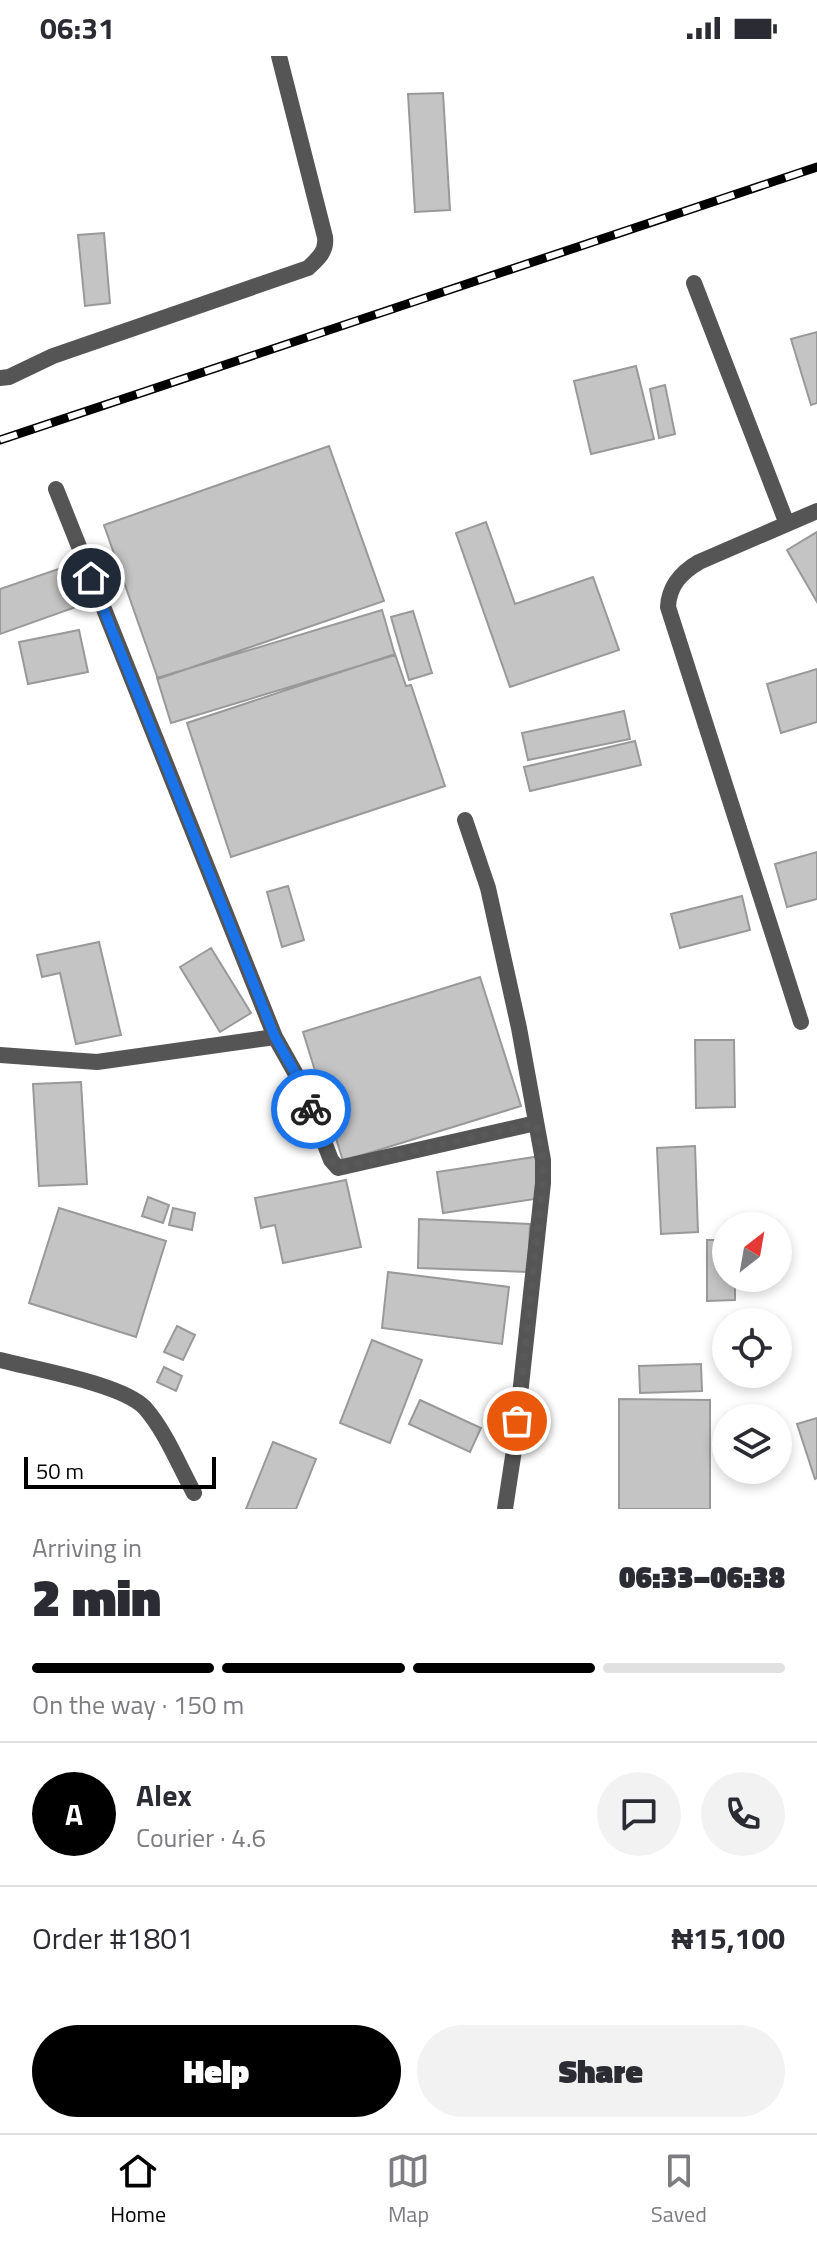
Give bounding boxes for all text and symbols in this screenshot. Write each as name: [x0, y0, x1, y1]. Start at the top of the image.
text: 06:31: [40, 5, 115, 51]
pin: [57, 544, 125, 612]
icon: home: [69, 556, 113, 600]
courier: [271, 1069, 351, 1149]
icon: bike: [289, 1087, 333, 1131]
north arrow: [712, 1212, 792, 1292]
map controls: [712, 1212, 792, 1484]
button: locate: [712, 1308, 792, 1388]
pin: [483, 1387, 551, 1455]
icon: bag: [495, 1399, 539, 1443]
button: layers: [712, 1404, 792, 1484]
scale bar: [24, 1453, 216, 1489]
text: 50 m: [36, 1454, 84, 1488]
text: Arriving in: [32, 1528, 142, 1567]
text: 06:33–06:38: [619, 1554, 785, 1600]
text: 2 min: [32, 1557, 161, 1636]
text: On the way · 150 m: [32, 1685, 244, 1724]
text: Alex: [136, 1772, 192, 1818]
button: chat: [597, 1772, 681, 1856]
button: phone: [701, 1772, 785, 1856]
text: A: [65, 1791, 83, 1837]
text: Courier · 4.6: [136, 1818, 266, 1857]
text: Order #1801: [32, 1915, 194, 1961]
text: ₦15,100: [671, 1915, 785, 1961]
button: Help: [32, 2025, 401, 2117]
button: Share: [417, 2025, 785, 2117]
tab: Home: [110, 2149, 166, 2231]
tab: Map: [386, 2149, 430, 2231]
tab: Saved: [651, 2149, 707, 2231]

